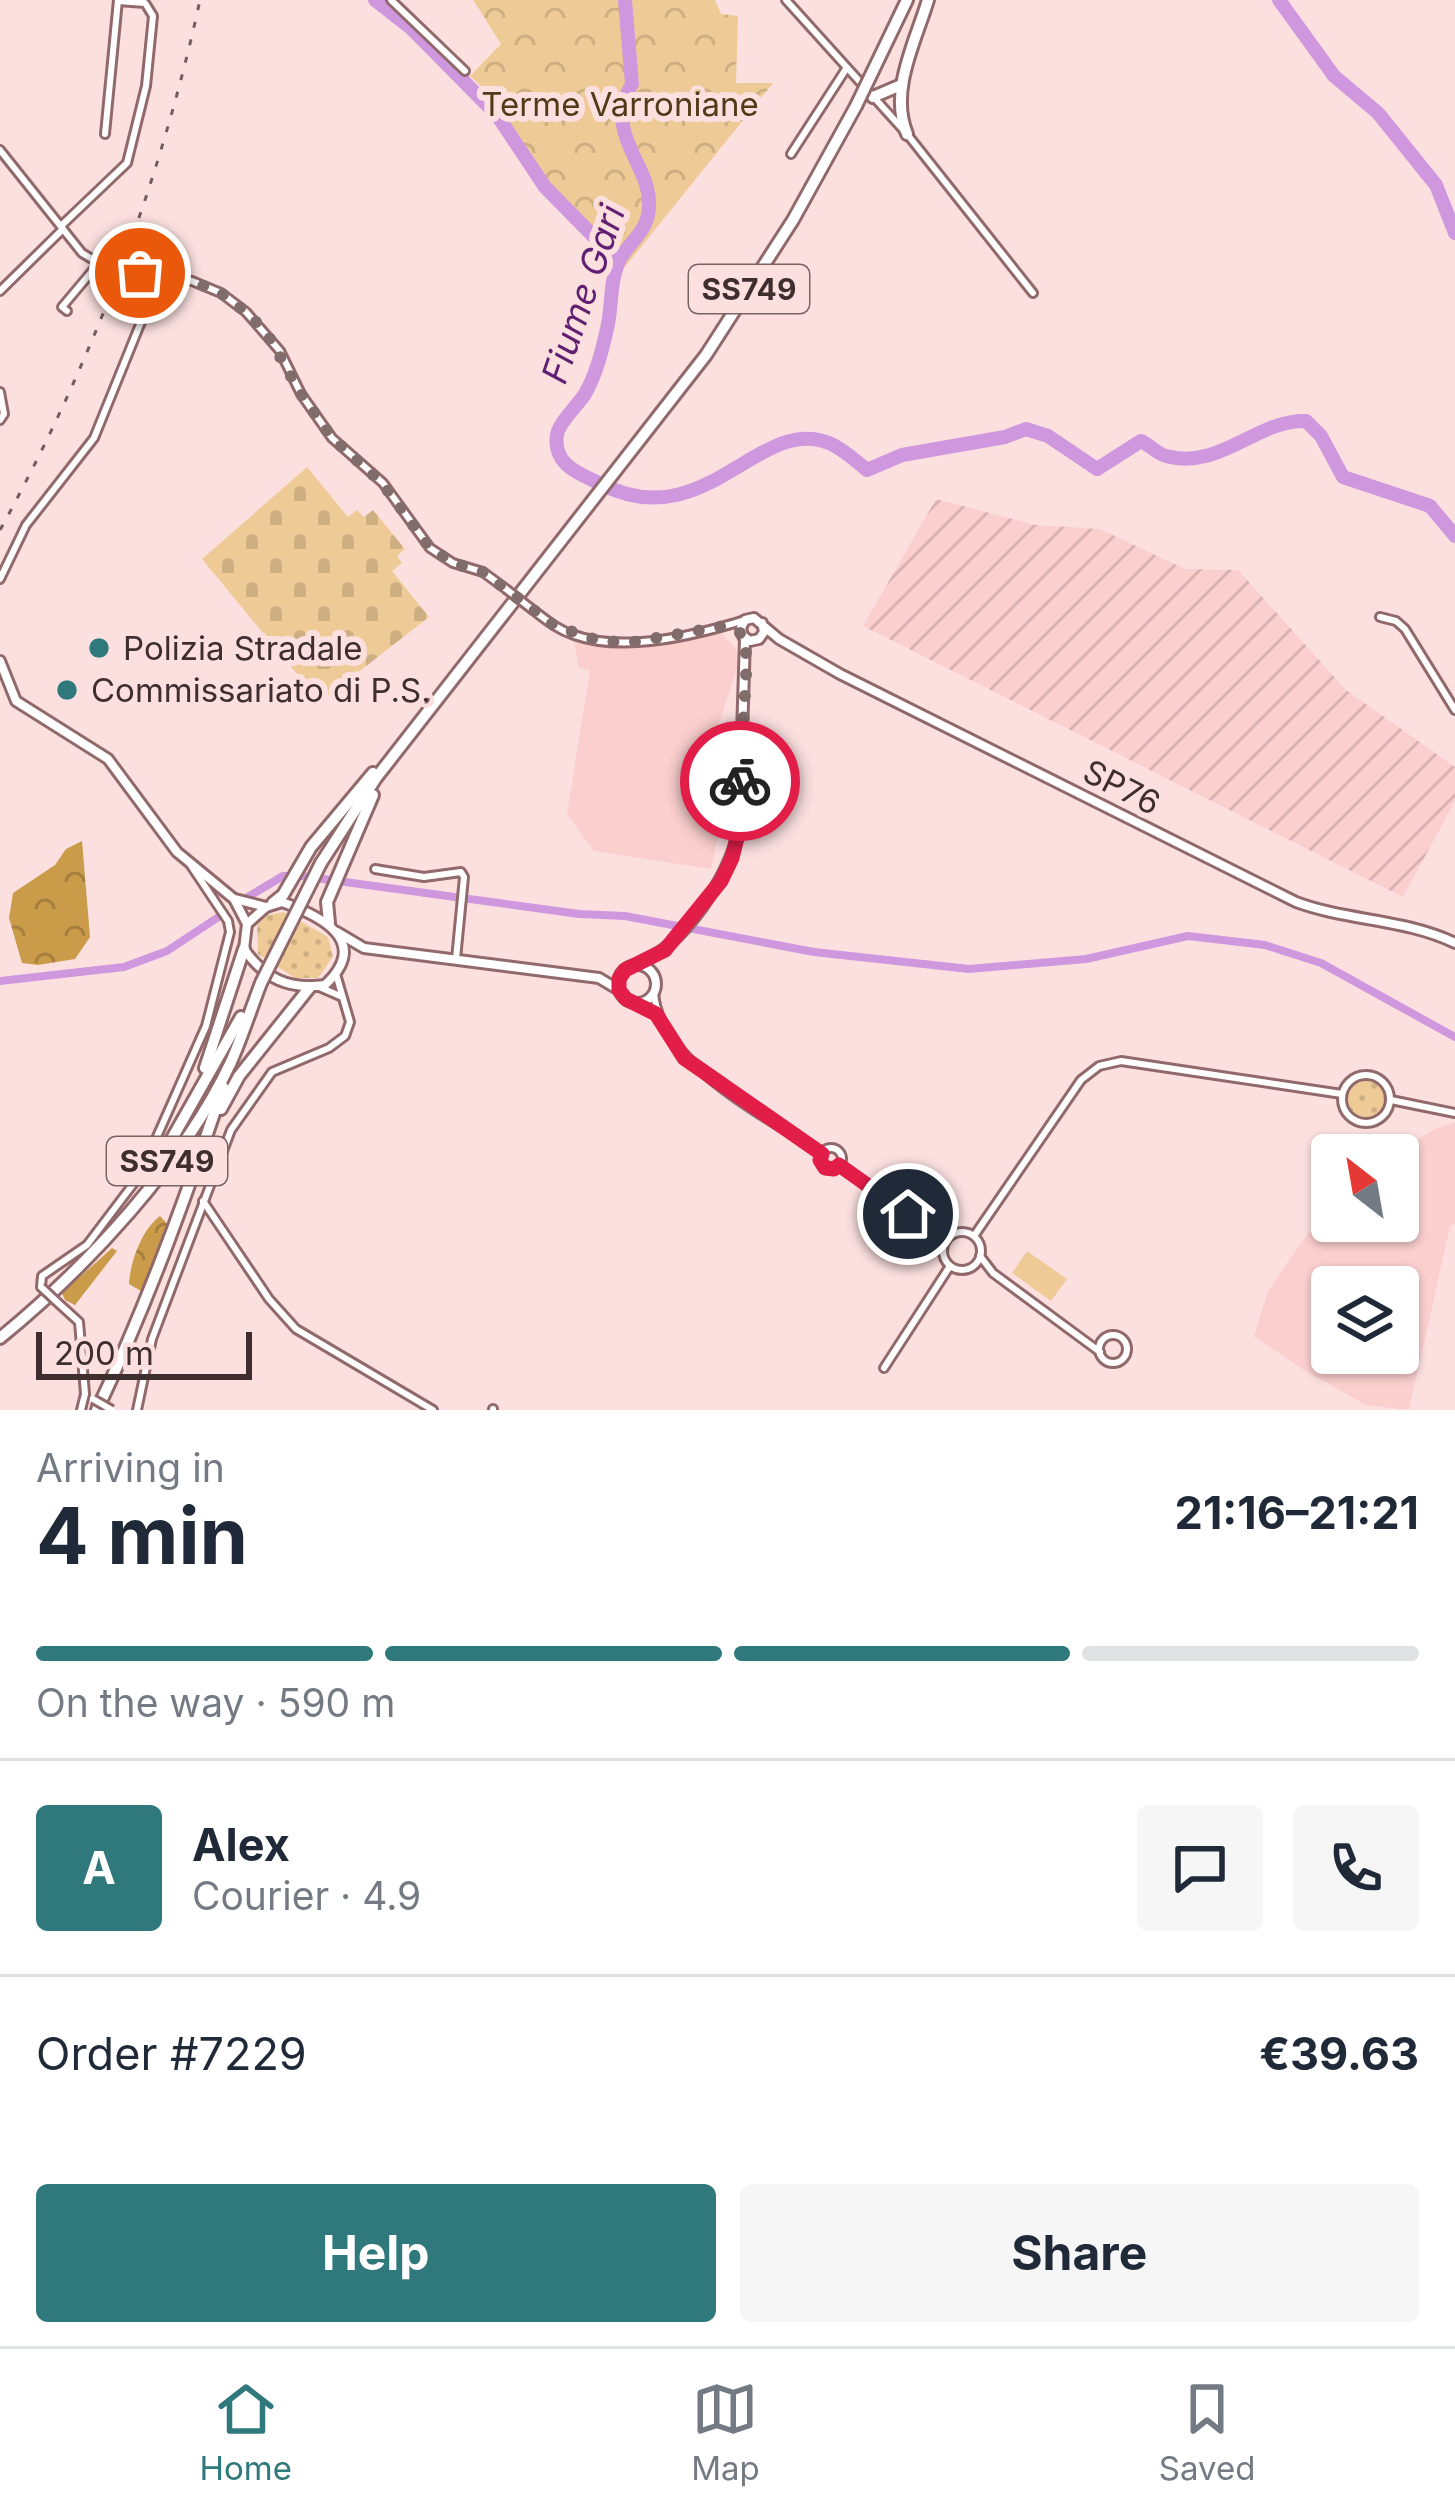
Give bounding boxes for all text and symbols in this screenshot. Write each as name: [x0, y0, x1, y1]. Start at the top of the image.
park label: Terme Varroniane: [481, 84, 759, 124]
water label: Fiume Gari: [532, 198, 634, 389]
pin: [89, 222, 191, 324]
icon: bag: [107, 240, 173, 306]
road number: SS749: [689, 265, 809, 313]
place label: Polizia Stradale: [123, 628, 363, 668]
marker: Polizia Stradale: [86, 635, 112, 661]
place label: Commissariato di P.S.: [91, 670, 431, 710]
marker: Commissariato di P.S.: [54, 677, 80, 703]
courier: [680, 721, 800, 841]
icon: bike: [707, 748, 773, 814]
street label: SP76: [1077, 751, 1167, 823]
north arrow: [1311, 1134, 1419, 1242]
map controls: [1311, 1134, 1419, 1374]
road number: SS749: [107, 1137, 227, 1185]
pin: [857, 1163, 959, 1265]
icon: home: [875, 1181, 941, 1247]
button: layers: [1311, 1266, 1419, 1374]
scale bar: [36, 1326, 252, 1379]
text: 200 m: [54, 1333, 154, 1373]
text: Arriving in: [36, 1444, 225, 1491]
text: 21:16–21:21: [1175, 1485, 1419, 1540]
text: 4 min: [36, 1488, 248, 1583]
text: On the way · 590 m: [36, 1679, 395, 1726]
button: chat: [1137, 1805, 1263, 1931]
button: phone: [1293, 1805, 1419, 1931]
text: Alex: [192, 1817, 290, 1872]
text: A: [82, 1840, 116, 1895]
text: Courier · 4.9: [192, 1872, 421, 1919]
text: Order #7229: [36, 2026, 307, 2081]
text: €39.63: [1259, 2026, 1419, 2081]
button: Help: [36, 2184, 716, 2322]
button: Share: [740, 2184, 1419, 2322]
tab: Home: [200, 2376, 292, 2488]
tab: Map: [691, 2376, 760, 2488]
tab: Saved: [1159, 2376, 1255, 2488]

